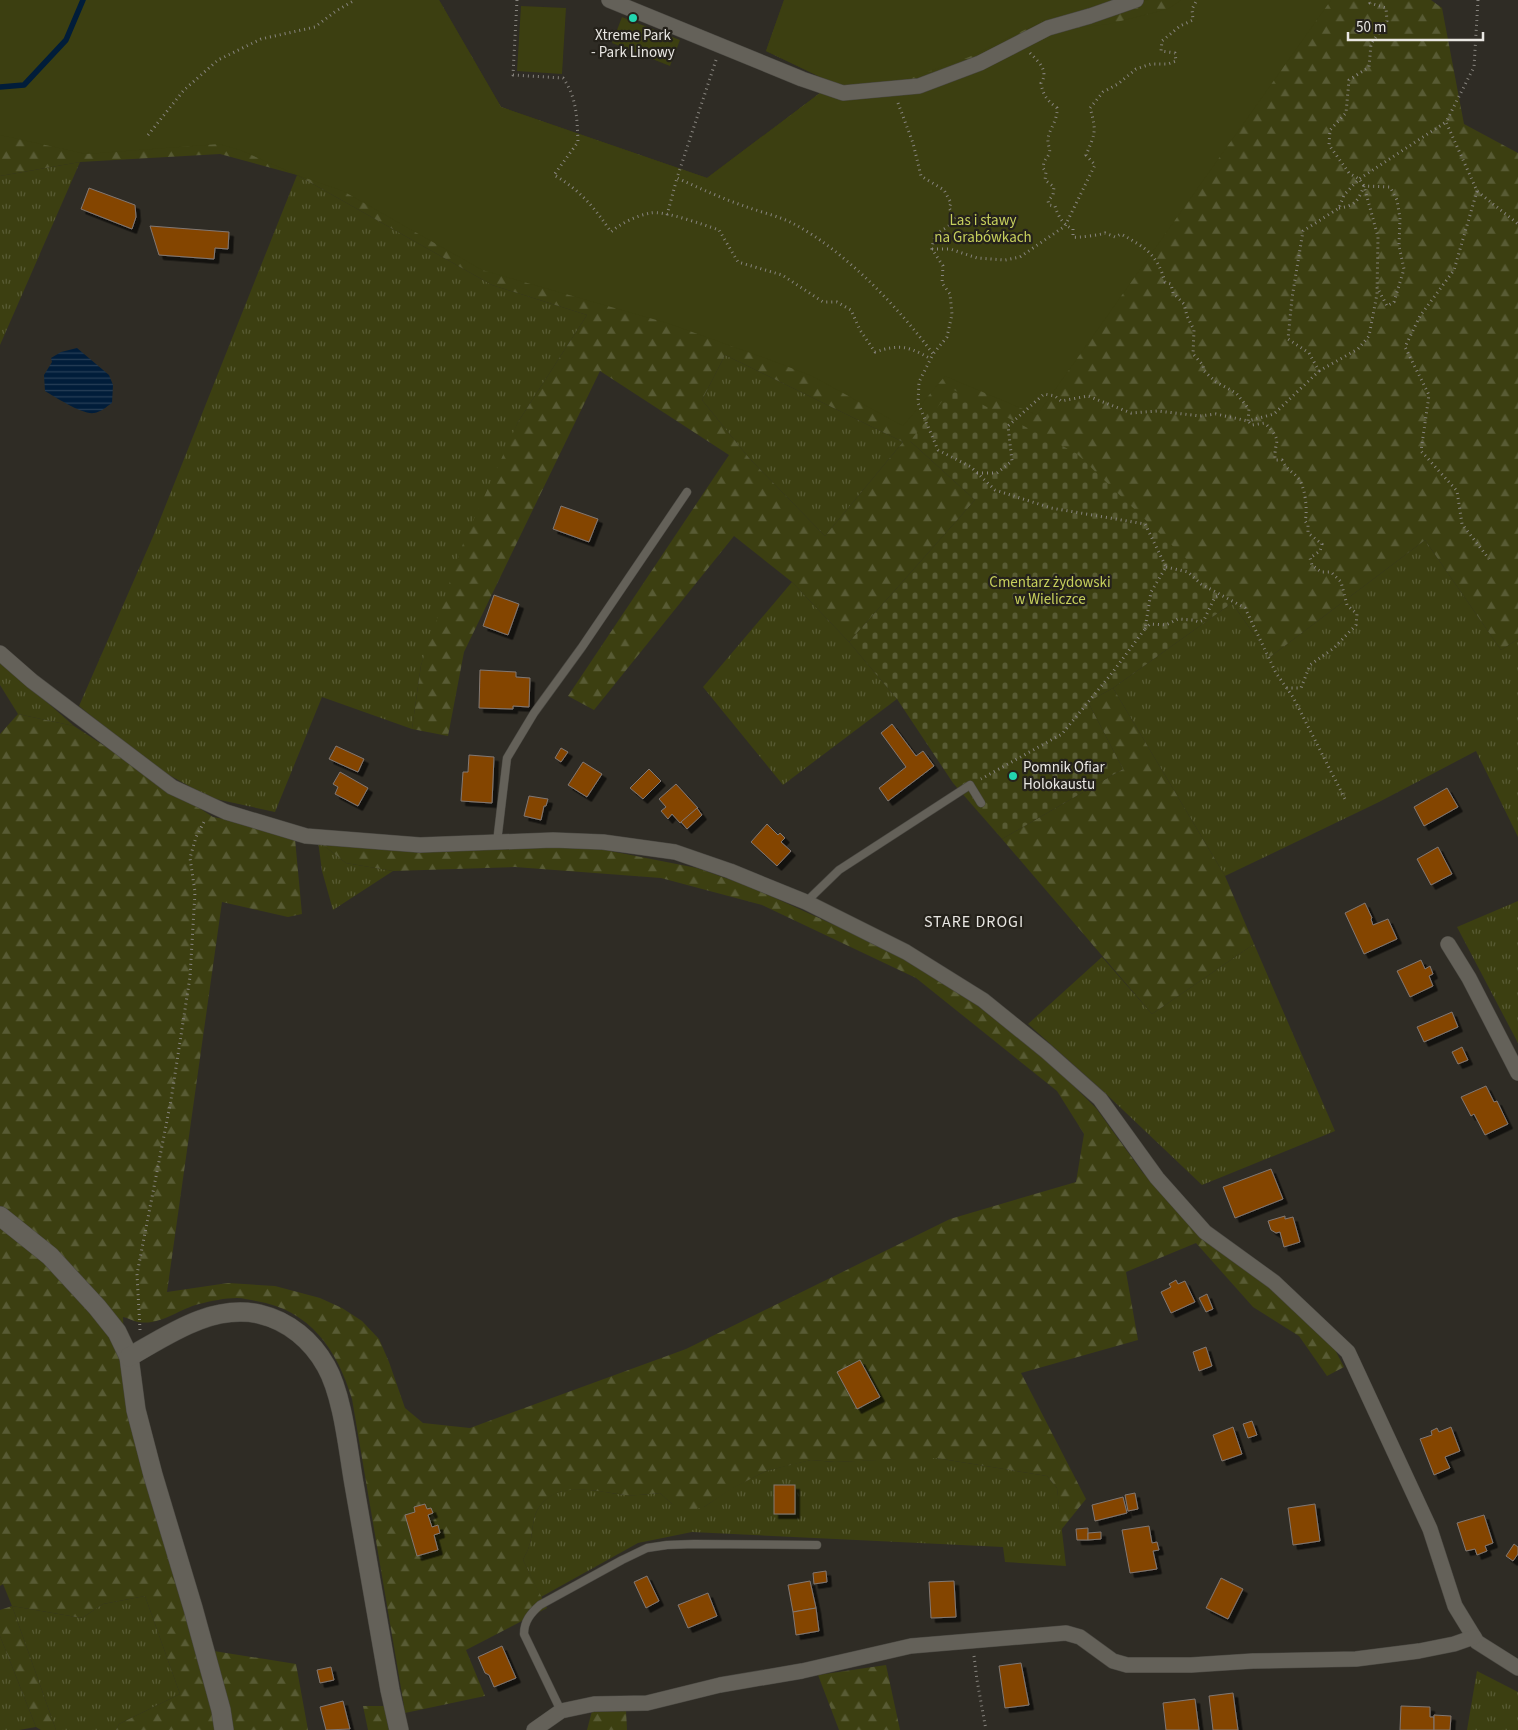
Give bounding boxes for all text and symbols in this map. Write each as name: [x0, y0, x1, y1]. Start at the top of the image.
scale bar: [1348, 10, 1483, 42]
marker: Xtreme Park - Park Linowy: [627, 12, 639, 24]
text: 50 m: [1356, 17, 1386, 38]
place label: Xtreme Park - Park Linowy: [591, 25, 675, 63]
park label: Las i stawy na Grabówkach: [934, 210, 1032, 248]
park label: Cmentarz żydowski w Wieliczce: [989, 572, 1111, 610]
place label: Pomnik Ofiar Holokaustu: [1023, 757, 1106, 795]
marker: Pomnik Ofiar Holokaustu: [1007, 770, 1019, 782]
district label: STARE DROGI: [924, 911, 1024, 933]

